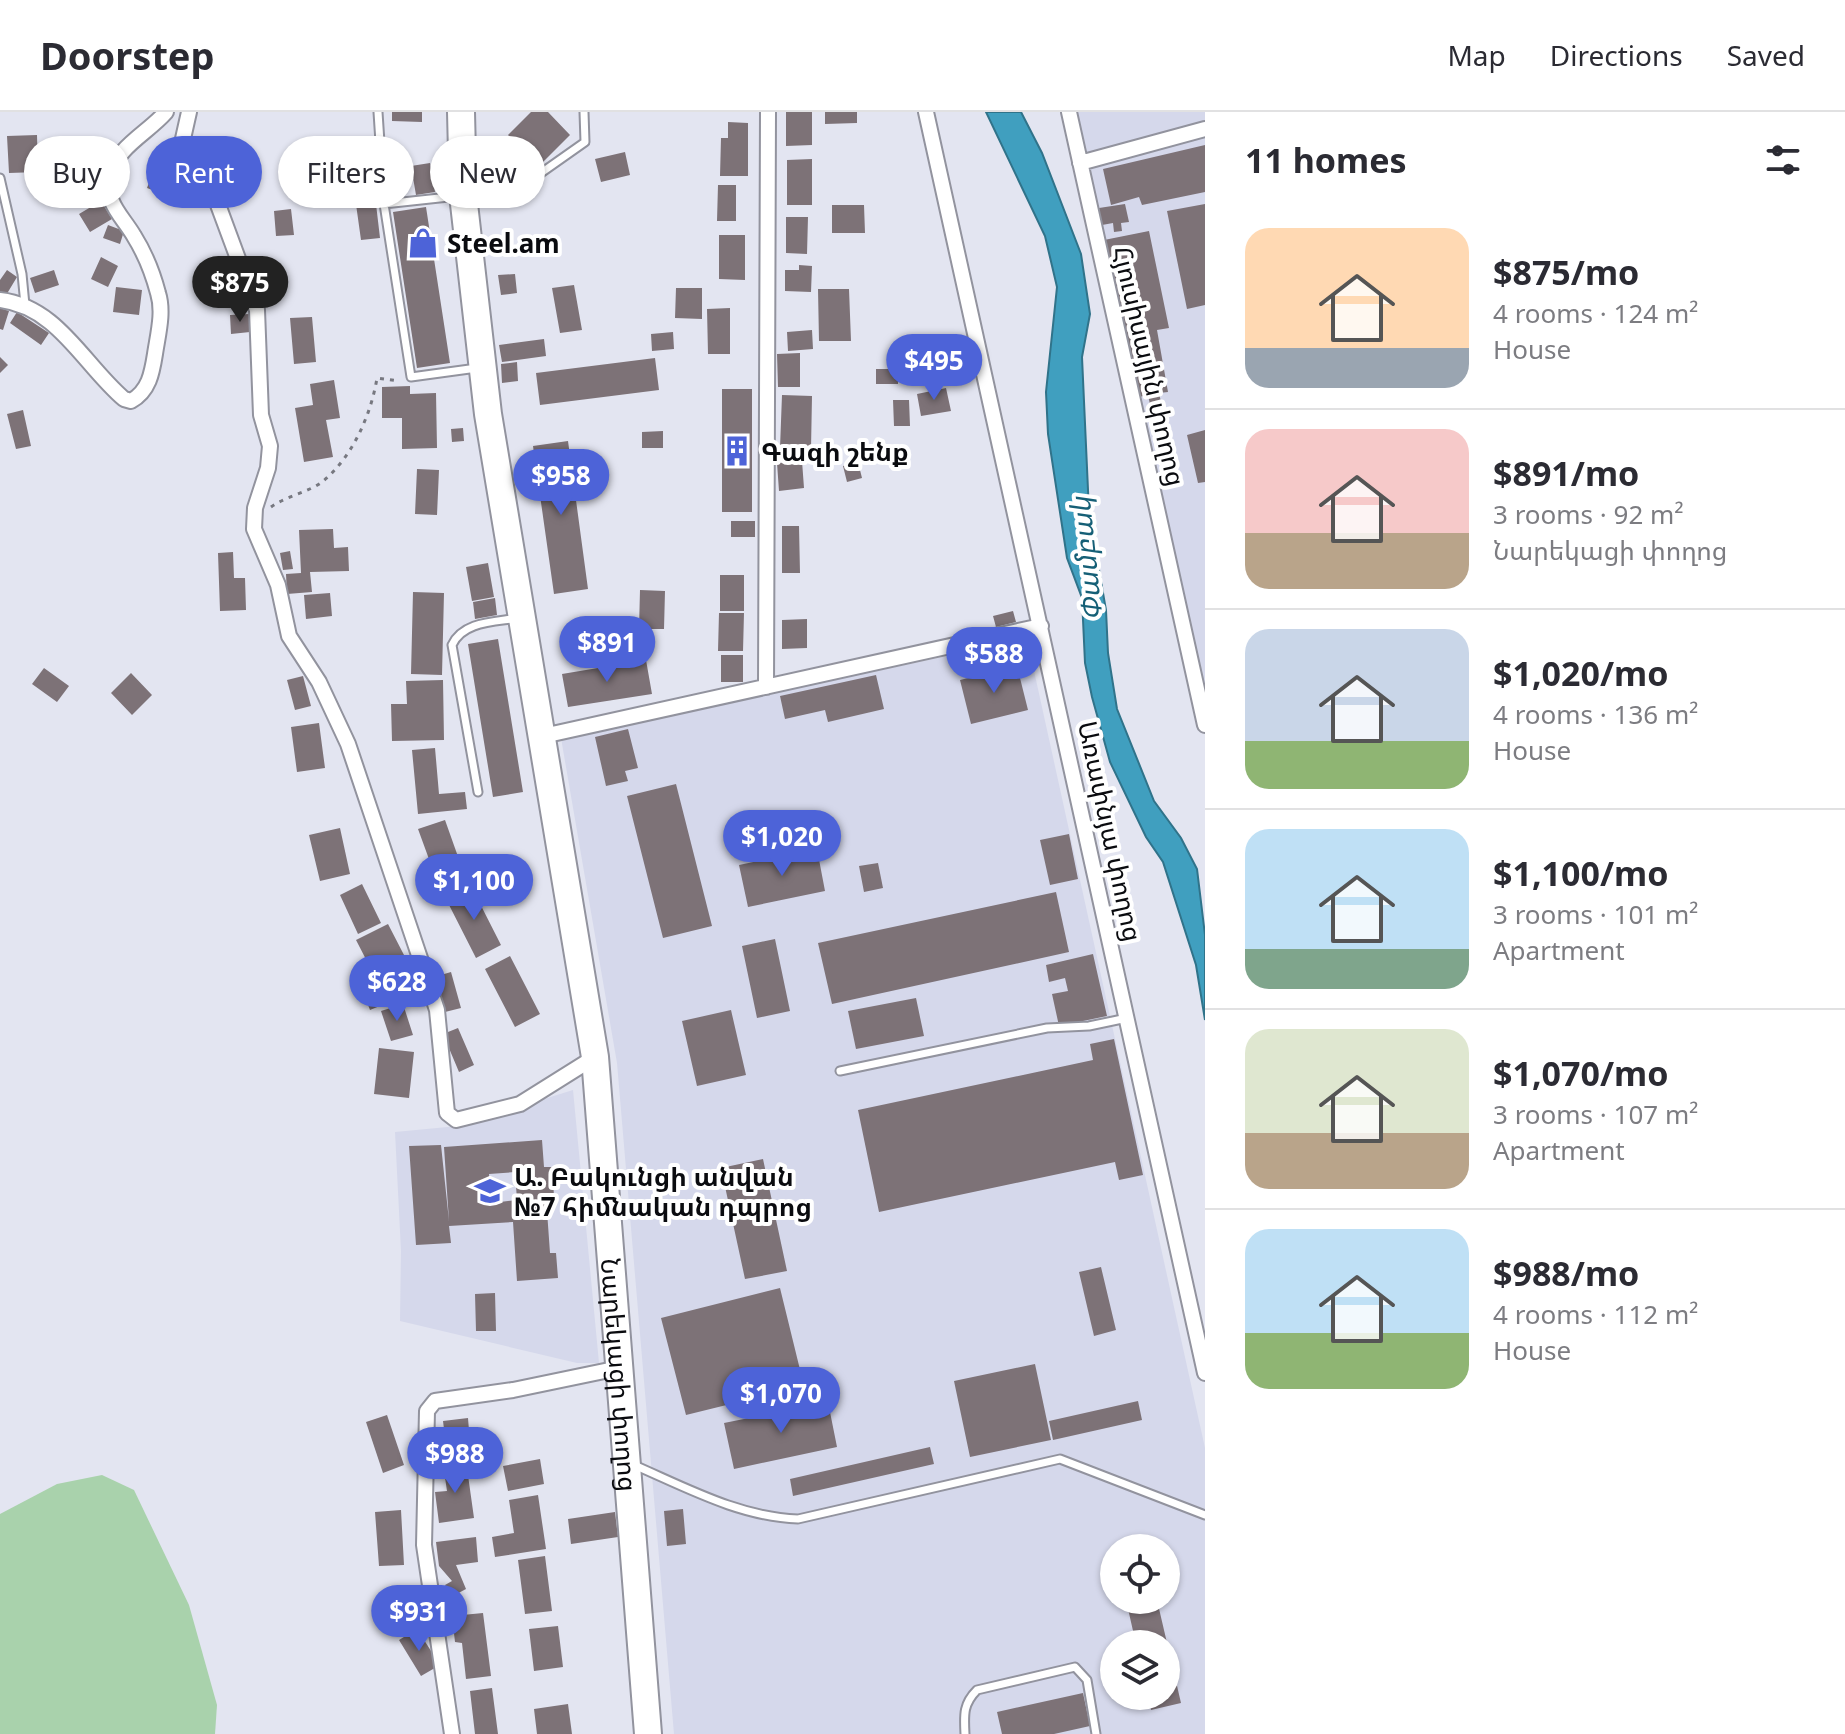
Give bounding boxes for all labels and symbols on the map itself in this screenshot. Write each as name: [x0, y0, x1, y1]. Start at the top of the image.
place label: Steel.am: [447, 225, 560, 261]
shop icon: Steel.am: [406, 226, 440, 260]
street label: Հյուսիսային փողոց: [1105, 242, 1195, 490]
pin: $875: [193, 256, 287, 324]
pin: $495: [887, 334, 981, 402]
place label: Գազի շենք: [761, 433, 909, 469]
building icon: Գազի շենք: [720, 434, 754, 468]
pin: $958: [514, 449, 608, 517]
water label: Փամբակ: [1059, 494, 1110, 623]
pin: $891: [560, 616, 654, 684]
pin: $588: [947, 627, 1041, 695]
street label: Առափնյա փողոց: [1070, 717, 1152, 945]
pin: $1,020: [717, 810, 847, 878]
pin: $1,100: [409, 854, 539, 922]
pin: $628: [350, 955, 444, 1023]
place label: Ա. Բակունցի անվան №7 հիմնական դպրոց: [514, 1158, 812, 1224]
school or university icon: Ա. Բակունցի անվան №7 հիմնական դպրոց: [473, 1174, 507, 1208]
street label: Նարեկացի փողոց: [593, 1256, 647, 1493]
pin: $1,070: [716, 1367, 846, 1435]
pin: $988: [408, 1427, 502, 1495]
pin: $931: [372, 1585, 466, 1653]

